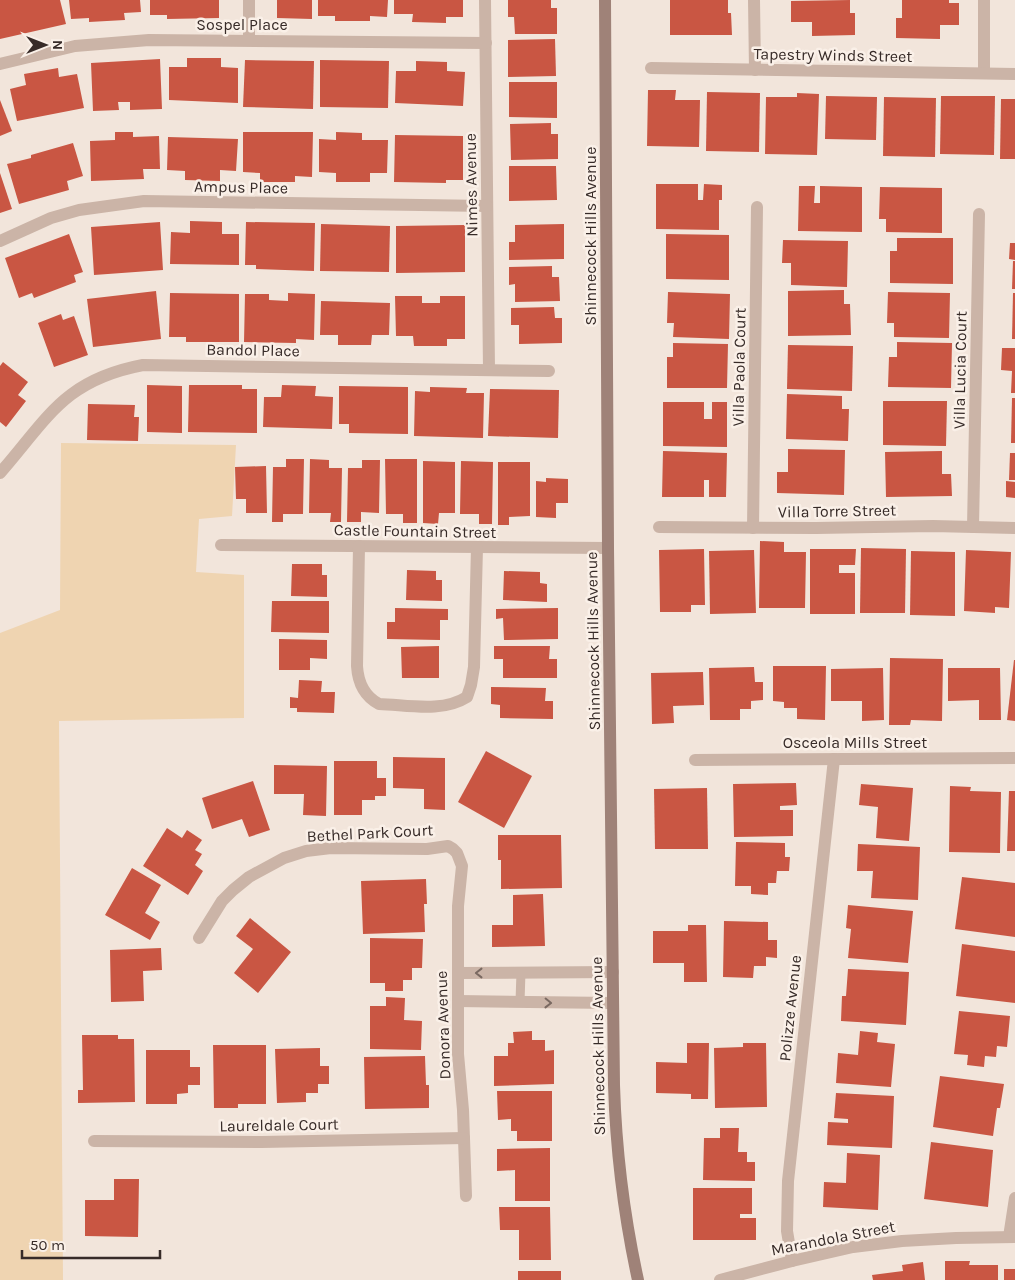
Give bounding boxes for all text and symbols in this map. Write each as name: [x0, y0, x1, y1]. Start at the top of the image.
street label: Sospel Place: [196, 15, 288, 34]
north arrow: [20, 20, 70, 70]
text: N: [49, 40, 66, 50]
street label: Tapestry Winds Street: [753, 44, 913, 66]
street label: Nimes Avenue: [461, 133, 481, 237]
street label: Shinnecock Hills Avenue: [581, 147, 600, 325]
street label: Ampus Place: [194, 177, 288, 197]
street label: Villa Paola Court: [728, 307, 750, 427]
street label: Villa Lucia Court: [949, 311, 971, 429]
street label: Bandol Place: [206, 340, 300, 360]
street label: Villa Torre Street: [778, 500, 896, 522]
street label: Castle Fountain Street: [334, 520, 496, 542]
street label: Shinnecock Hills Avenue: [582, 551, 604, 731]
street label: Osceola Mills Street: [783, 733, 927, 752]
street label: Bethel Park Court: [306, 820, 434, 846]
street label: Polizze Avenue: [775, 954, 805, 1062]
street label: Shinnecock Hills Avenue: [587, 956, 609, 1136]
one-way arrow: [475, 967, 483, 978]
street label: Donora Avenue: [432, 970, 454, 1080]
one-way arrow: [544, 998, 552, 1008]
street label: Laureldale Court: [219, 1114, 339, 1136]
street label: Marandola Street: [769, 1217, 897, 1259]
scale bar: [22, 1228, 160, 1260]
text: 50 m: [30, 1236, 65, 1254]

